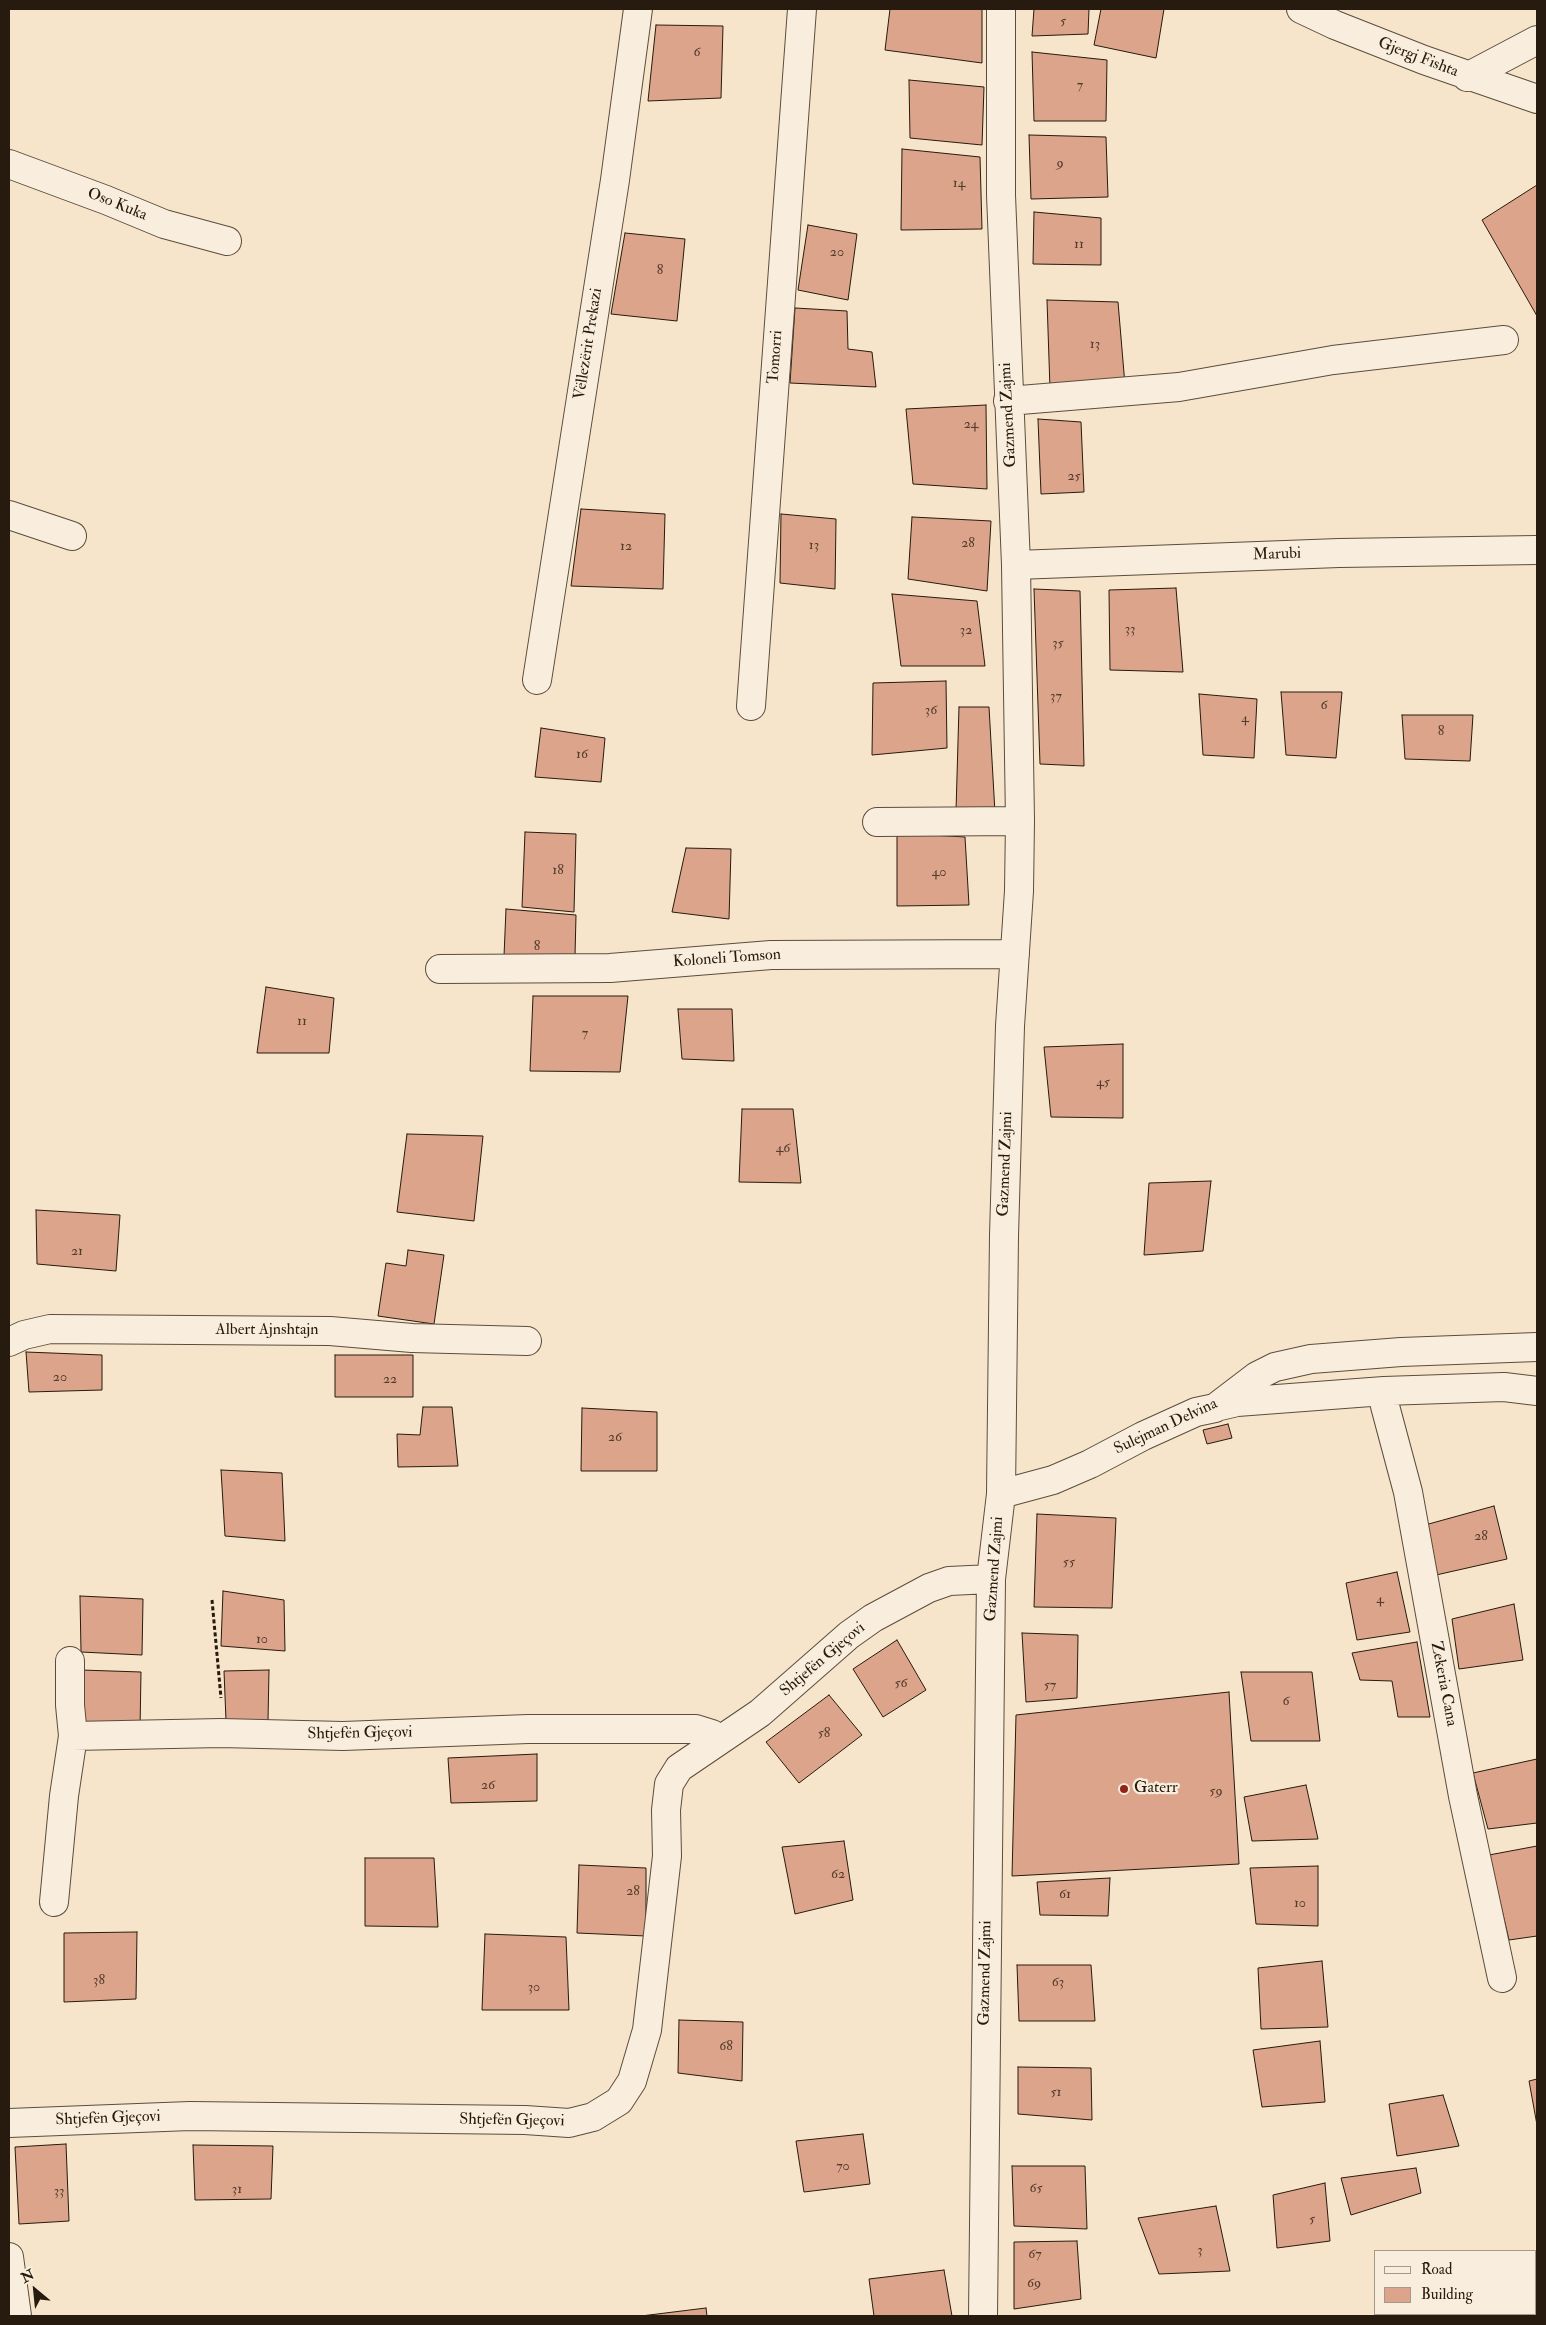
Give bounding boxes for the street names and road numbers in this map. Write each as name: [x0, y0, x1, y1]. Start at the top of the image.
street label: Gjergj Fishta: [1375, 34, 1461, 82]
street label: Oso Kuka: [84, 184, 150, 226]
street label: Vëllezërit Prekazi: [571, 287, 607, 401]
street label: Tomorri: [765, 330, 787, 384]
street label: Gazmend Zajmi: [997, 362, 1021, 468]
street label: Marubi: [1253, 545, 1301, 565]
street label: Koloneli Tomson: [672, 946, 782, 972]
street label: Gazmend Zajmi: [995, 1111, 1017, 1217]
street label: Albert Ajnshtajn: [216, 1321, 318, 1341]
street label: Sulejman Delvina: [1111, 1395, 1221, 1459]
street label: Gazmend Zajmi: [982, 1516, 1008, 1622]
street label: Shtjefën Gjeçovi: [777, 1619, 869, 1701]
street label: Zekeria Cana: [1425, 1640, 1461, 1728]
street label: Shtjefën Gjeçovi: [307, 1723, 413, 1745]
street label: Gazmend Zajmi: [975, 1920, 997, 2026]
street label: Shtjefën Gjeçovi: [55, 2108, 161, 2130]
street label: Shtjefën Gjeçovi: [459, 2110, 565, 2132]

